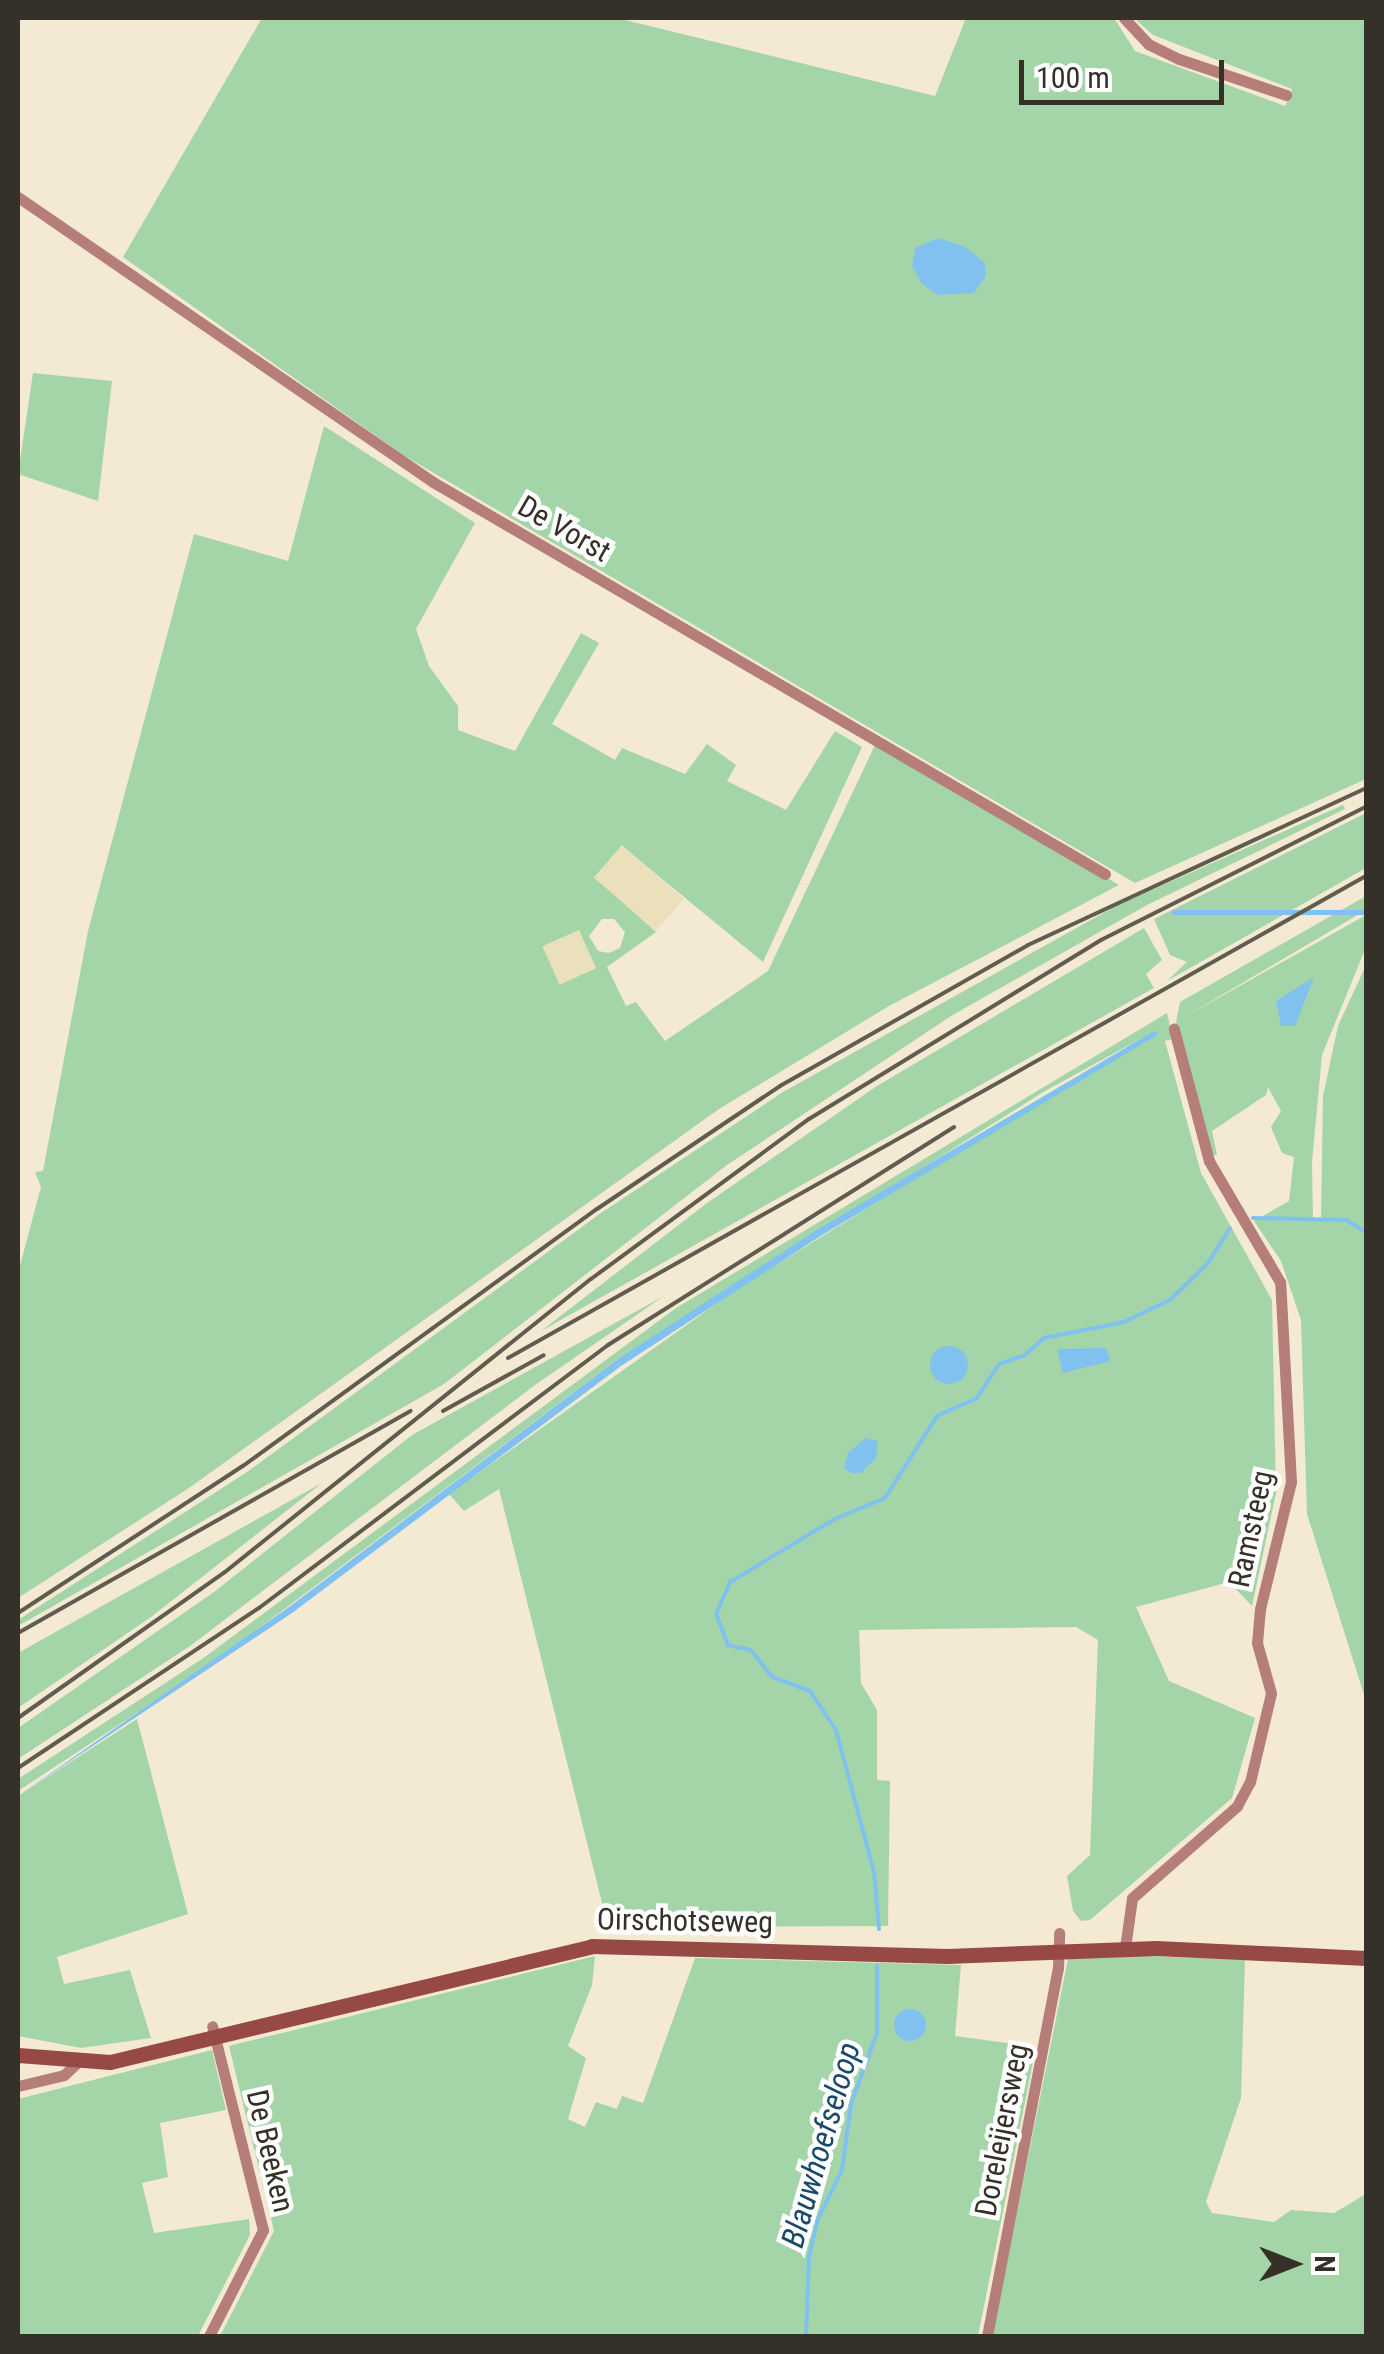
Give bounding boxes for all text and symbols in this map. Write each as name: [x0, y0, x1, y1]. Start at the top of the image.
scale bar: [1024, 40, 1229, 102]
text: 100 m: [1036, 60, 1110, 95]
street label: De Vorst: [511, 488, 617, 570]
street label: Ramsteeg: [1221, 1467, 1281, 1591]
street label: Oirschotseweg: [597, 1901, 773, 1941]
water label: Blauwhoefseloop: [773, 2038, 869, 2252]
street label: Doreleijersweg: [968, 2041, 1036, 2219]
street label: De Beeken: [238, 2086, 302, 2216]
north arrow: [1244, 2214, 1344, 2314]
text: N: [1308, 2255, 1341, 2273]

